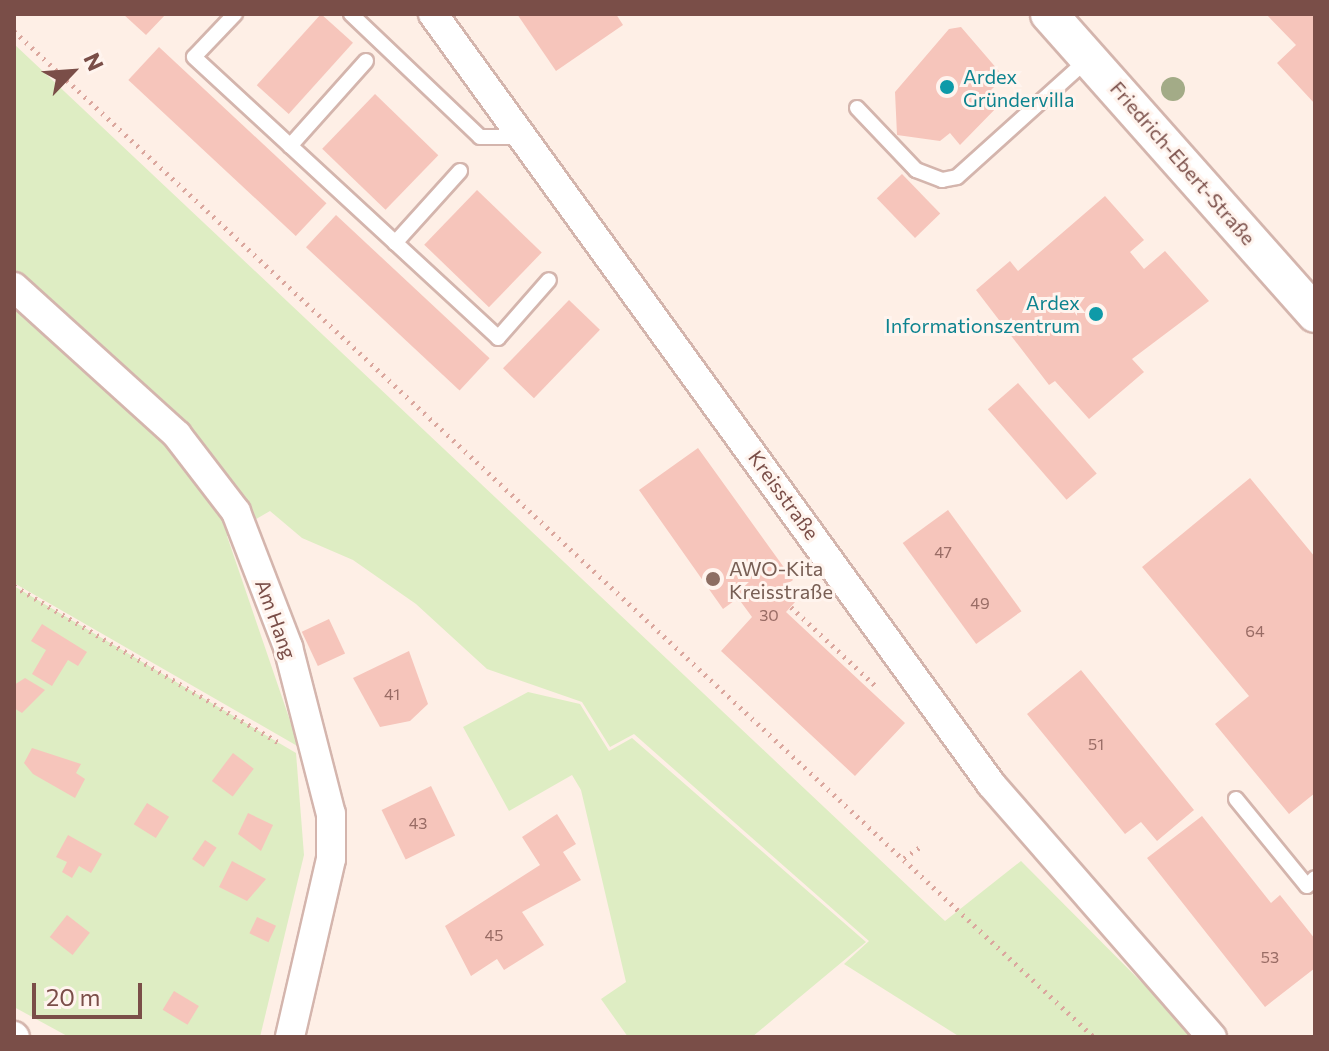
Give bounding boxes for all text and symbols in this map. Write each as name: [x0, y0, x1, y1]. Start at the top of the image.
north arrow: [32, 32, 112, 112]
text: N: [78, 48, 110, 75]
place label: Ardex Gründervilla: [963, 64, 1074, 111]
street label: Friedrich-Ebert-Straße: [1105, 76, 1261, 250]
marker: Ardex Gründervilla: [938, 78, 956, 96]
place label: Ardex Informationszentrum: [885, 290, 1080, 337]
marker: Ardex Informationszentrum: [1087, 305, 1105, 323]
street label: Kreisstraße: [744, 446, 824, 544]
house number: 47: [934, 542, 952, 562]
place label: AWO-Kita Kreisstraße: [729, 556, 833, 603]
marker: AWO-Kita Kreisstraße: [704, 570, 722, 588]
street label: Am Hang: [251, 576, 301, 662]
house number: 49: [970, 593, 990, 613]
house number: 30: [759, 605, 779, 625]
house number: 64: [1245, 621, 1265, 641]
house number: 41: [384, 684, 400, 704]
house number: 51: [1088, 734, 1104, 754]
house number: 43: [409, 813, 427, 833]
house number: 45: [485, 925, 503, 945]
house number: 53: [1261, 947, 1279, 967]
scale bar: [36, 967, 146, 1017]
text: 20 m: [46, 982, 100, 1011]

